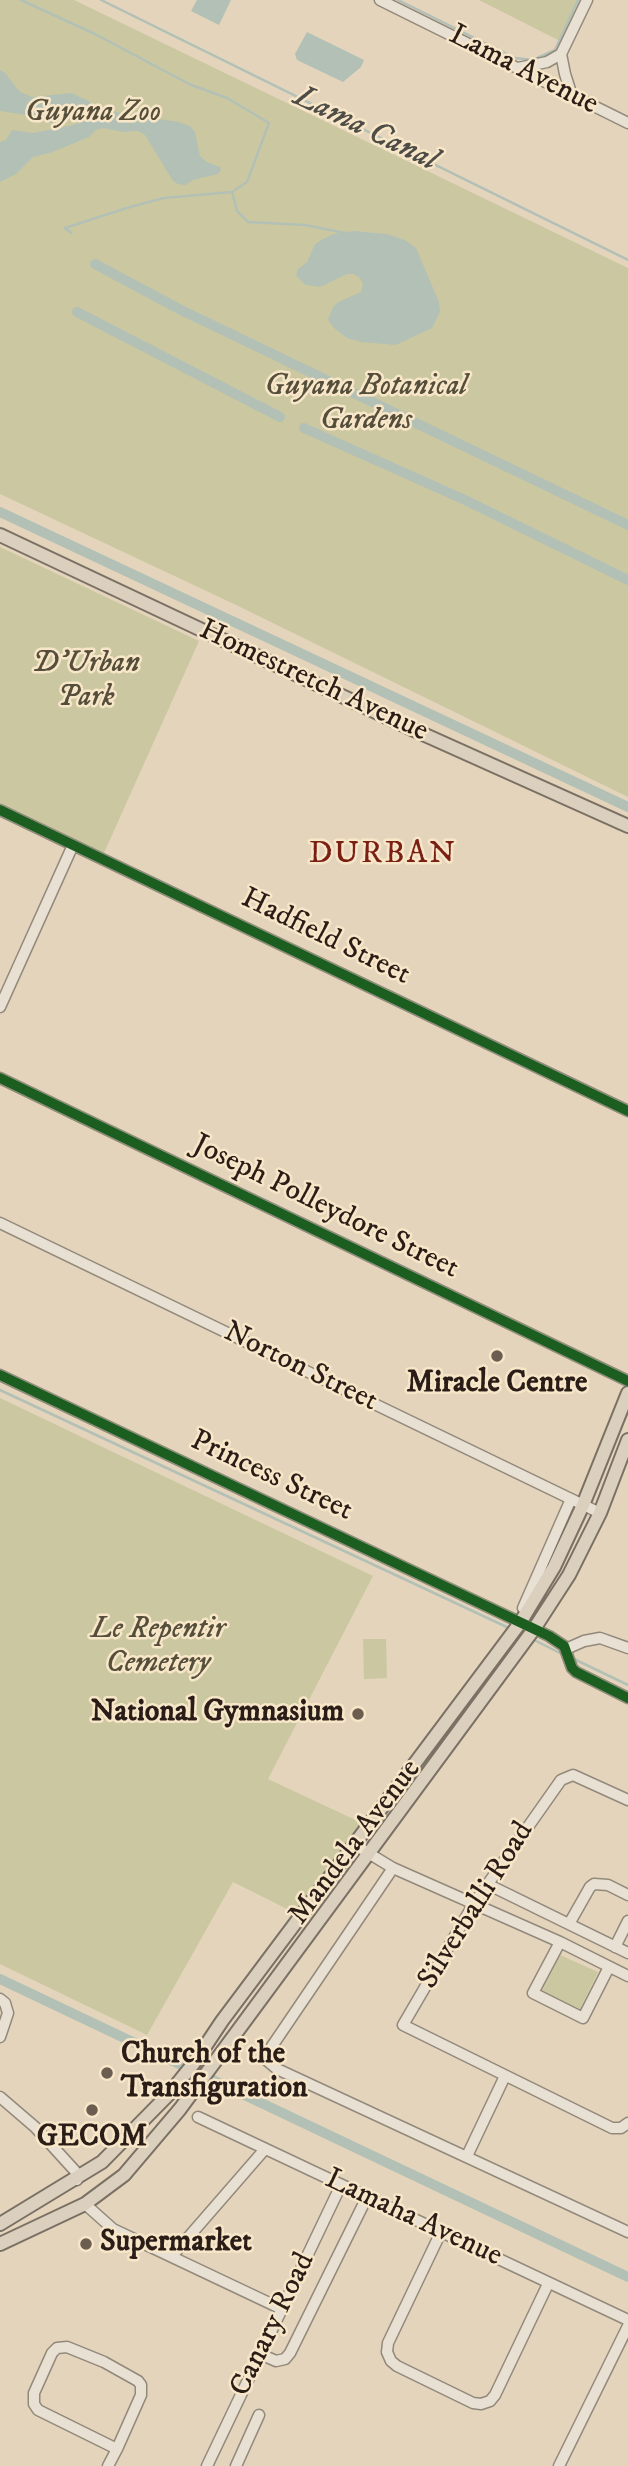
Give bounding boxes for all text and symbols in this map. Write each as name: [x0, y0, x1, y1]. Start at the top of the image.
street label: Lama Avenue: [442, 18, 604, 124]
water label: Lama Canal: [287, 79, 443, 181]
park label: Guyana Zoo: [25, 96, 161, 132]
park label: Guyana Botanical Gardens: [265, 370, 467, 440]
street label: Homestretch Avenue: [193, 613, 433, 751]
park label: D'Urban Park: [32, 647, 140, 718]
district label: DURBAN: [309, 836, 457, 874]
street label: Hadfield Street: [235, 882, 415, 994]
street label: Joseph Polleydore Street: [186, 1128, 464, 1288]
street label: Norton Street: [217, 1315, 383, 1421]
marker: Miracle Centre: [489, 1348, 505, 1364]
place label: Miracle Centre: [407, 1367, 587, 1403]
street label: Princess Street: [184, 1424, 358, 1530]
park label: Le Repentir Cemetery: [91, 1613, 225, 1684]
place label: National Gymnasium: [91, 1696, 344, 1732]
marker: National Gymnasium: [350, 1706, 366, 1722]
street label: Mandela Avenue: [282, 1753, 430, 1933]
street label: Silverballi Road: [411, 1816, 543, 1996]
place label: Church of the Transfiguration: [121, 2038, 308, 2108]
marker: Church of the Transfiguration: [99, 2065, 115, 2081]
marker: GECOM: [84, 2102, 100, 2118]
place label: GECOM: [37, 2121, 147, 2157]
street label: Lamaha Avenue: [319, 2162, 507, 2276]
place label: Supermarket: [100, 2226, 252, 2262]
marker: Supermarket: [78, 2236, 94, 2252]
street label: Canary Road: [224, 2247, 324, 2403]

